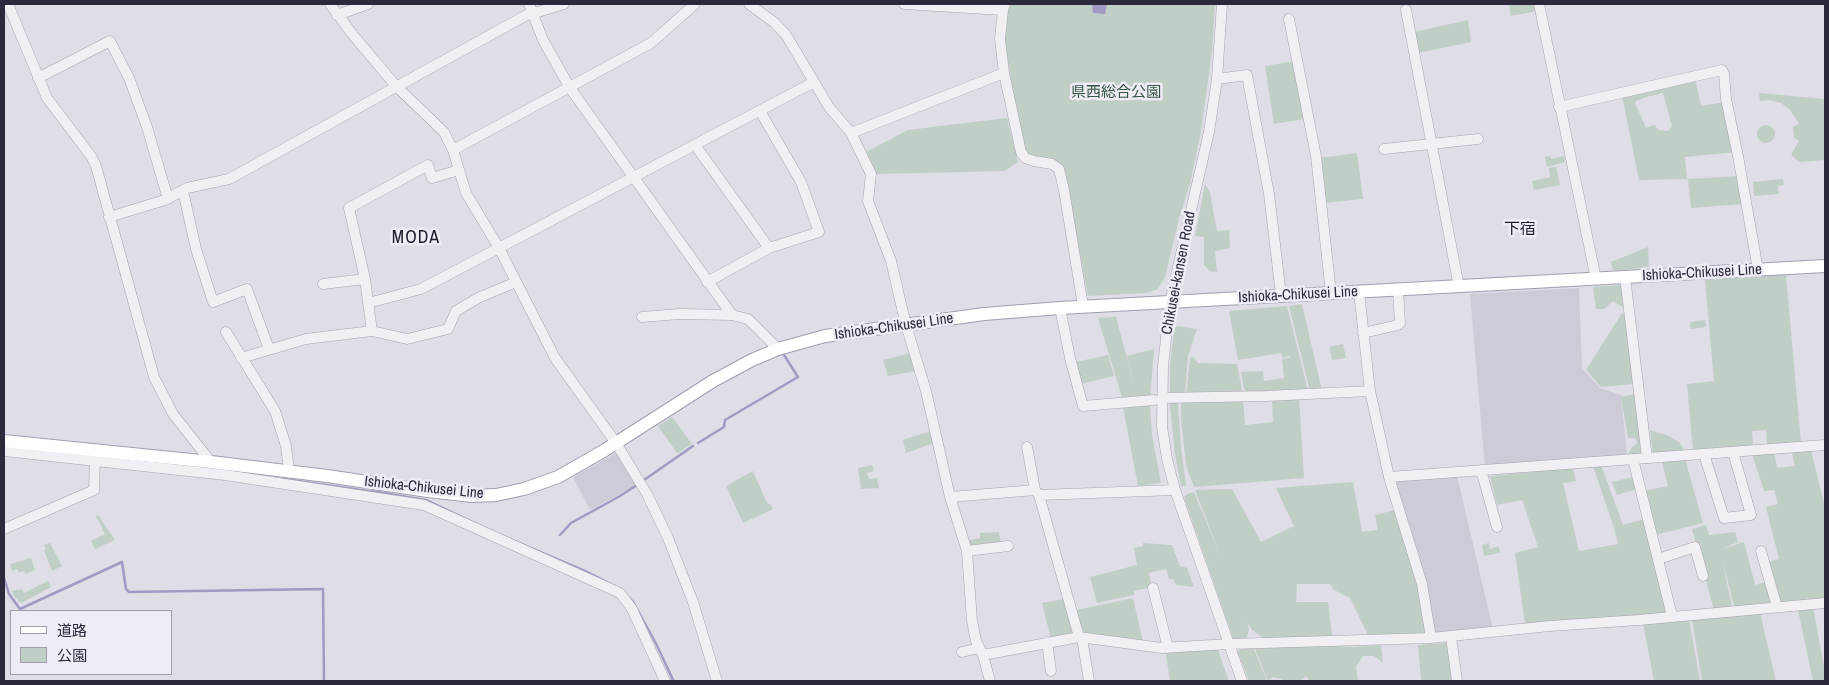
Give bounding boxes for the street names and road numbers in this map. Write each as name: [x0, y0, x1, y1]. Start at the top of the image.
street label: Chikusei-kansen Road: [1158, 210, 1200, 336]
street label: Ishioka-Chikusei Line: [1642, 261, 1762, 285]
street label: Ishioka-Chikusei Line: [1238, 283, 1358, 307]
street label: Ishioka-Chikusei Line: [834, 310, 954, 344]
street label: Ishioka-Chikusei Line: [364, 473, 484, 503]

